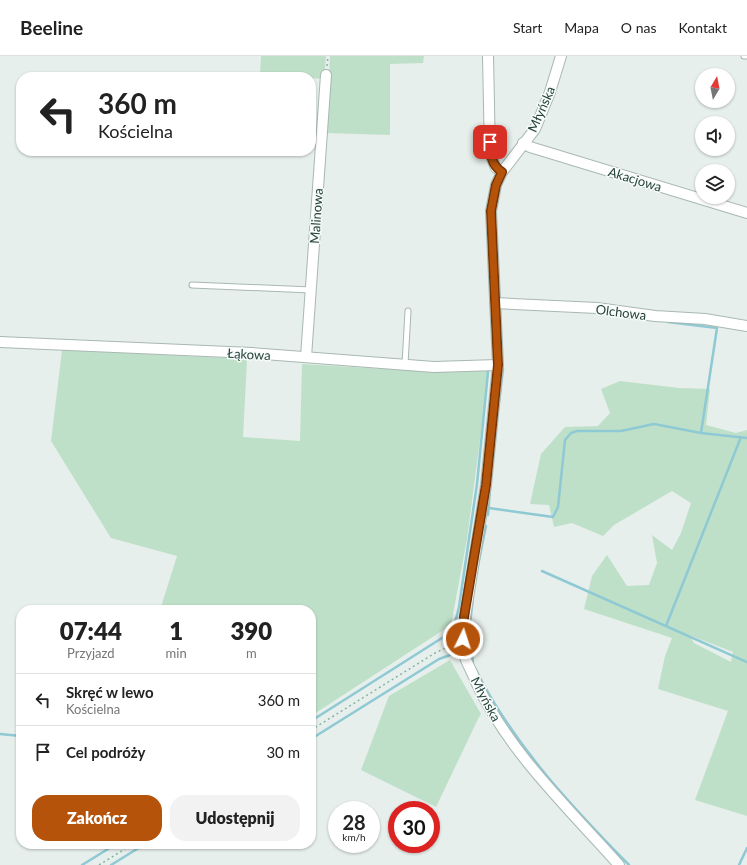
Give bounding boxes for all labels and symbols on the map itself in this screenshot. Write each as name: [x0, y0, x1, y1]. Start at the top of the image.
north arrow: [695, 68, 735, 108]
street label: Młyńska: [524, 84, 558, 134]
pin: [473, 125, 507, 159]
street label: Akacjowa: [606, 163, 664, 195]
street label: Malinowa: [306, 188, 326, 244]
street label: Olchowa: [595, 301, 647, 323]
street label: Łąkowa: [227, 345, 271, 363]
position arrow: [442, 618, 484, 660]
street label: Młyńska: [468, 674, 504, 724]
speed limit sign: 30: [388, 801, 440, 853]

